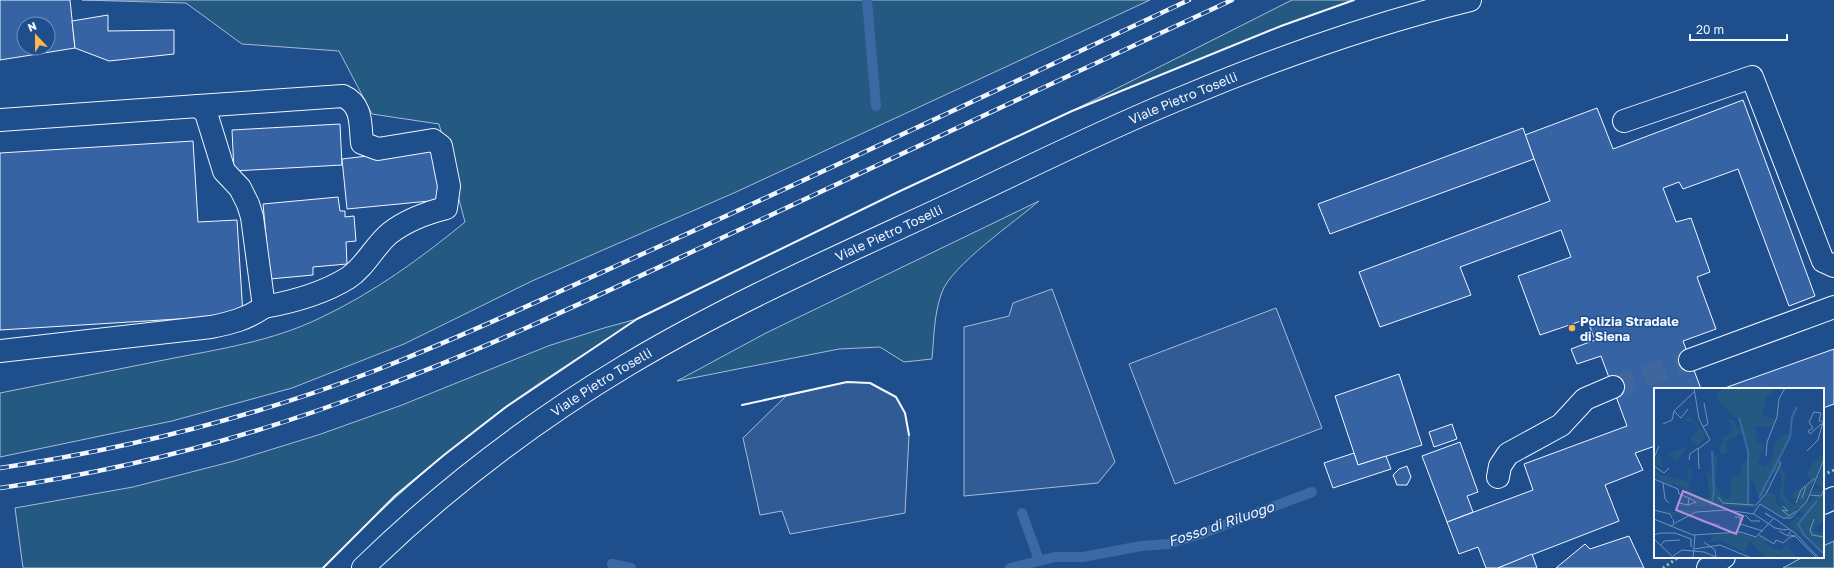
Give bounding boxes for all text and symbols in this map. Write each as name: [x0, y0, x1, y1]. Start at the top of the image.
north arrow: [16, 16, 56, 56]
scale bar: [1690, 16, 1787, 42]
text: N: [26, 19, 38, 34]
text: 20 m: [1696, 22, 1724, 37]
street label: Viale Pietro Toselli: [1126, 68, 1240, 128]
street label: Viale Pietro Toselli: [833, 201, 945, 264]
place label: Polizia Stradale di Siena: [1580, 313, 1679, 344]
marker: Polizia Stradale di Siena: [1567, 323, 1577, 333]
street label: Viale Pietro Toselli: [548, 344, 655, 420]
inset map: [1654, 388, 1824, 558]
water label: Fosso di Riluogo: [1166, 497, 1278, 550]

